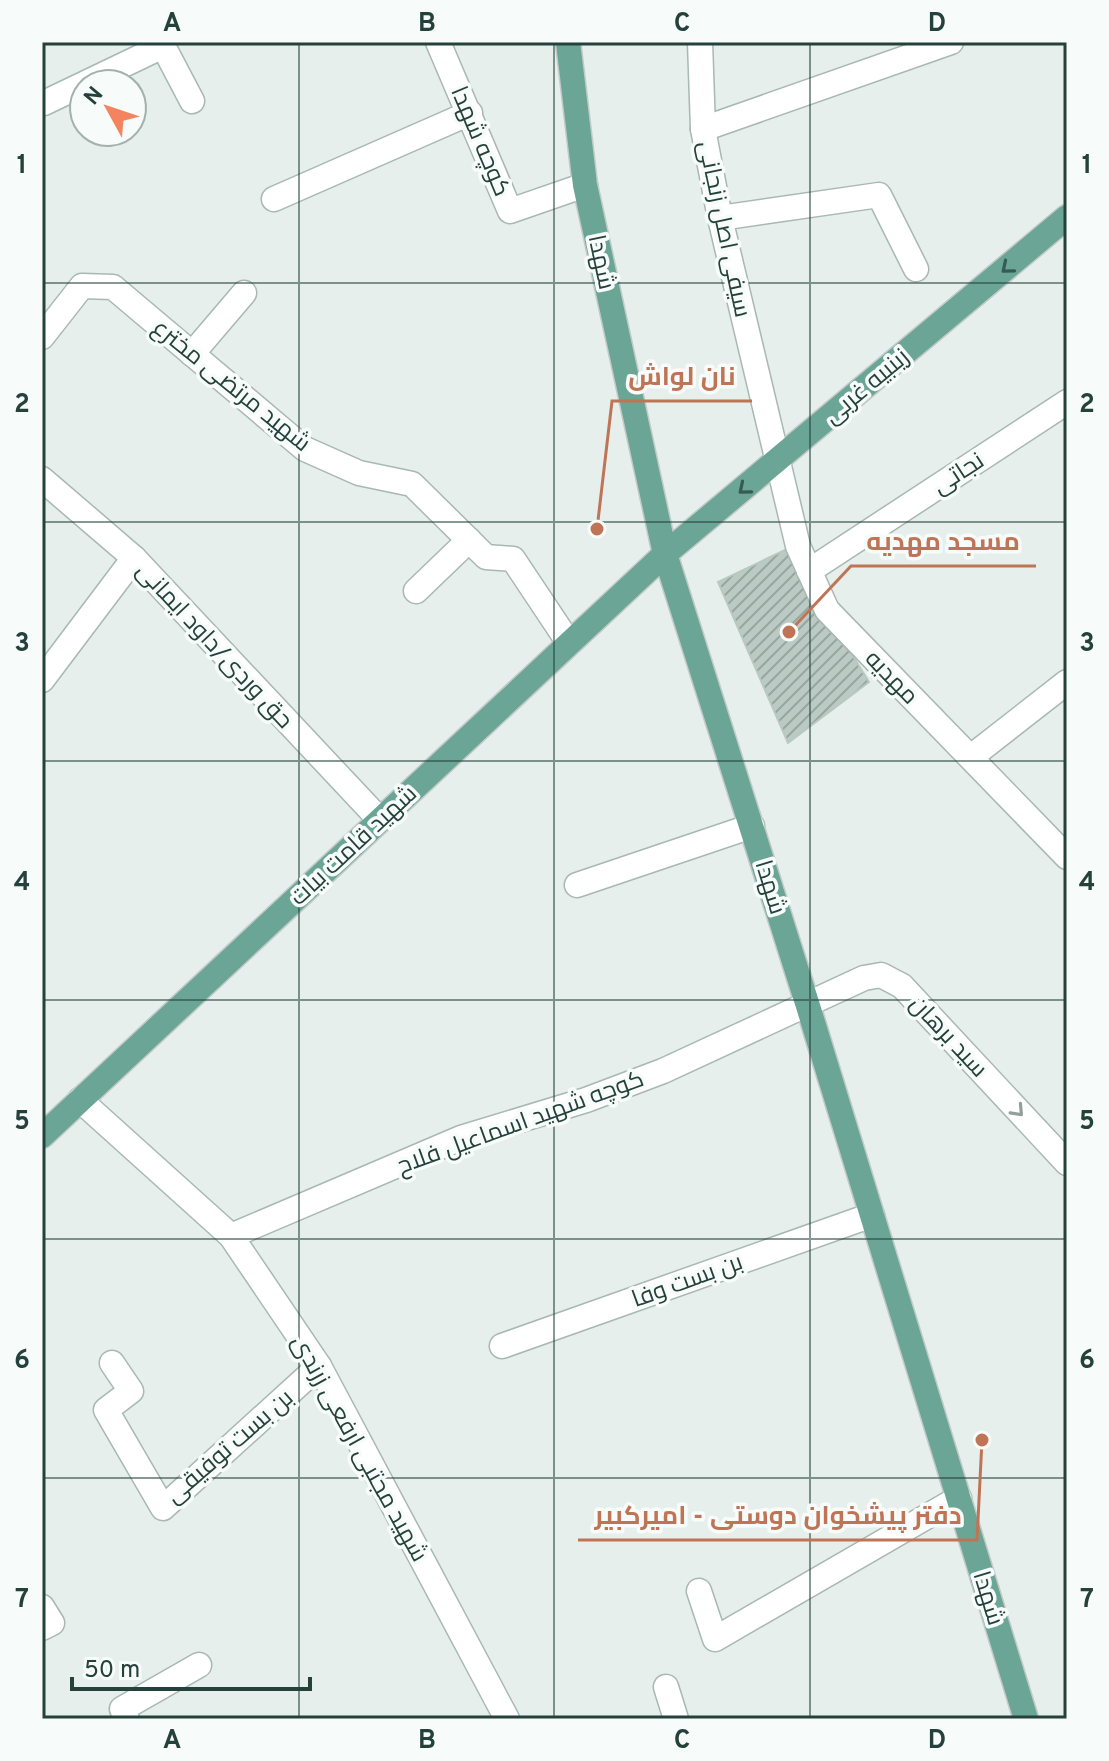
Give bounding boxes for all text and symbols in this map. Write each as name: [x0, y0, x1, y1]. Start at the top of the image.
text: A: [163, 8, 181, 41]
text: B: [418, 8, 436, 41]
text: C: [674, 8, 690, 41]
text: D: [928, 8, 946, 41]
north arrow: [68, 68, 148, 148]
text: N: [79, 82, 110, 111]
street label: کوچه شهدا: [443, 82, 516, 201]
street label: سیفی اصل زنجانی: [690, 138, 756, 320]
text: 1: [17, 150, 27, 183]
text: 1: [1082, 150, 1092, 183]
street label: شهدا: [580, 232, 620, 292]
one-way arrow: [1002, 258, 1017, 272]
street label: شهید مرتضی مخترع: [146, 314, 316, 460]
street label: زینبیه غربی: [818, 343, 916, 432]
callout: نان لواش: [612, 351, 752, 401]
text: نان لواش: [628, 362, 736, 395]
text: 2: [14, 389, 30, 422]
text: 2: [1079, 389, 1095, 422]
street label: نجاتی: [928, 447, 991, 502]
one-way arrow: [739, 479, 753, 494]
callout: مسجد مهدیه: [851, 516, 1036, 566]
text: مسجد مهدیه: [866, 527, 1020, 560]
street label: حق وردی/داود ایمانی: [129, 557, 298, 736]
text: 3: [14, 628, 30, 661]
text: 3: [1079, 628, 1095, 661]
street label: مهدیه: [857, 645, 924, 712]
street label: شهید قامت بیات: [285, 780, 424, 913]
street label: شهدا: [747, 857, 791, 918]
text: 4: [14, 867, 30, 900]
text: 4: [1079, 867, 1095, 900]
street label: سید برهان: [902, 990, 993, 1085]
street label: کوچه شهید اسماعیل فلاح: [393, 1065, 648, 1183]
one-way arrow: [1008, 1101, 1022, 1116]
text: 5: [14, 1106, 30, 1139]
text: 5: [1079, 1106, 1095, 1139]
street label: بن بست وفا: [628, 1248, 747, 1316]
street label: شهید مجتبی ارفعی زرندی: [283, 1330, 433, 1568]
text: 6: [14, 1345, 30, 1378]
text: 6: [1079, 1345, 1095, 1378]
street label: بن بست توفیقی: [160, 1384, 300, 1511]
callout: دفتر پیشخوان دوستی - امیرکبیر: [578, 1490, 977, 1540]
text: دفتر پیشخوان دوستی - امیرکبیر: [593, 1501, 962, 1534]
street label: شهدا: [965, 1568, 1009, 1629]
text: 7: [15, 1584, 29, 1617]
text: 7: [1080, 1584, 1094, 1617]
scale bar: [72, 1641, 310, 1691]
text: 50 m: [84, 1656, 140, 1686]
text: A: [163, 1725, 181, 1758]
text: B: [418, 1725, 436, 1758]
text: C: [674, 1725, 690, 1758]
text: D: [928, 1725, 946, 1758]

